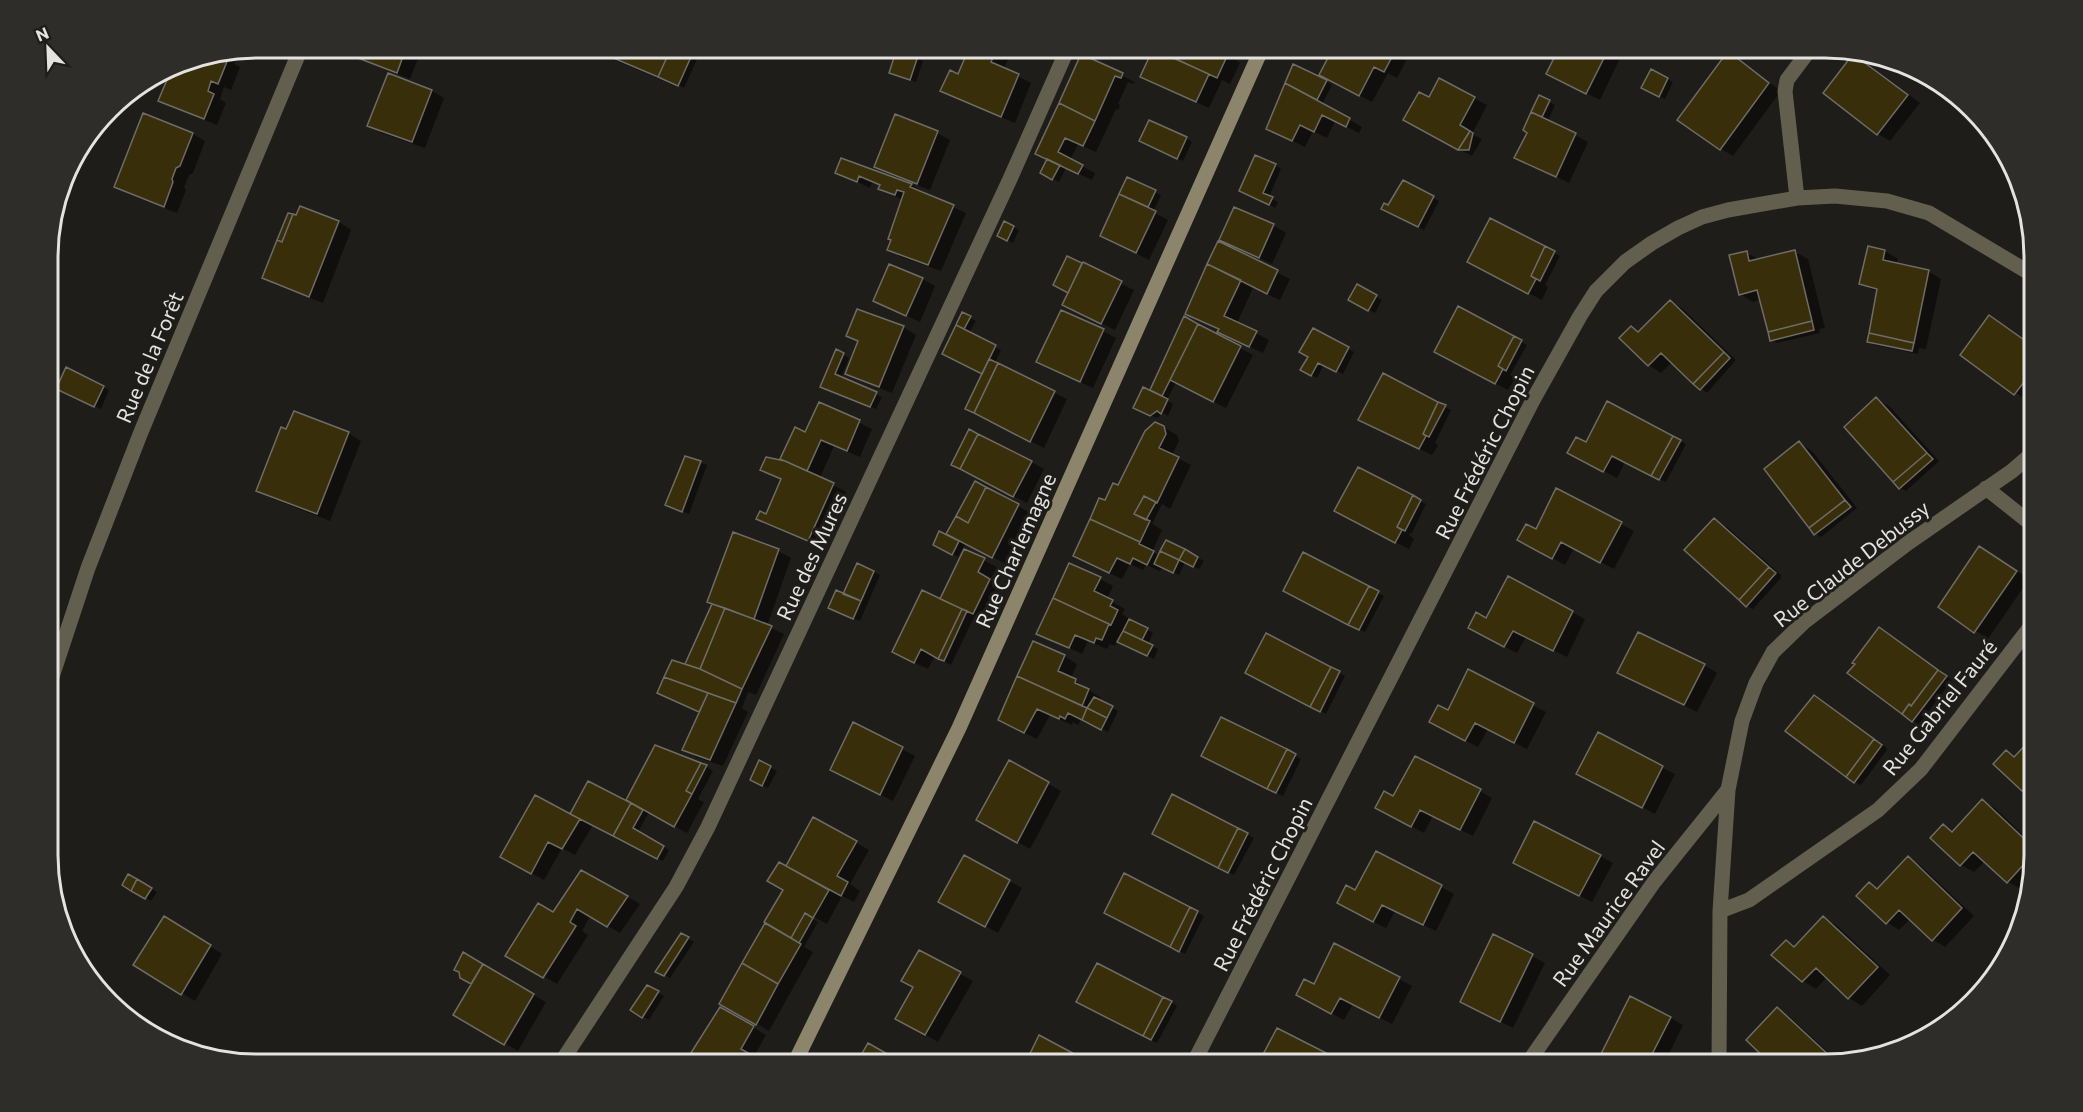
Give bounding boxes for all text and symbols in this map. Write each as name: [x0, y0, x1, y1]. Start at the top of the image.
north arrow: [18, 18, 78, 78]
text: N: [33, 23, 51, 45]
street label: Rue de la Forêt: [110, 288, 188, 426]
street label: Rue Frédéric Chopin: [1429, 361, 1539, 543]
street label: Rue Charlemagne: [970, 469, 1060, 631]
street label: Rue des Mures: [771, 488, 851, 624]
street label: Rue Claude Debussy: [1768, 494, 1934, 632]
street label: Rue Gabriel Fauré: [1877, 634, 2001, 780]
street label: Rue Frédéric Chopin: [1207, 793, 1317, 975]
street label: Rue Maurice Ravel: [1547, 835, 1669, 991]

